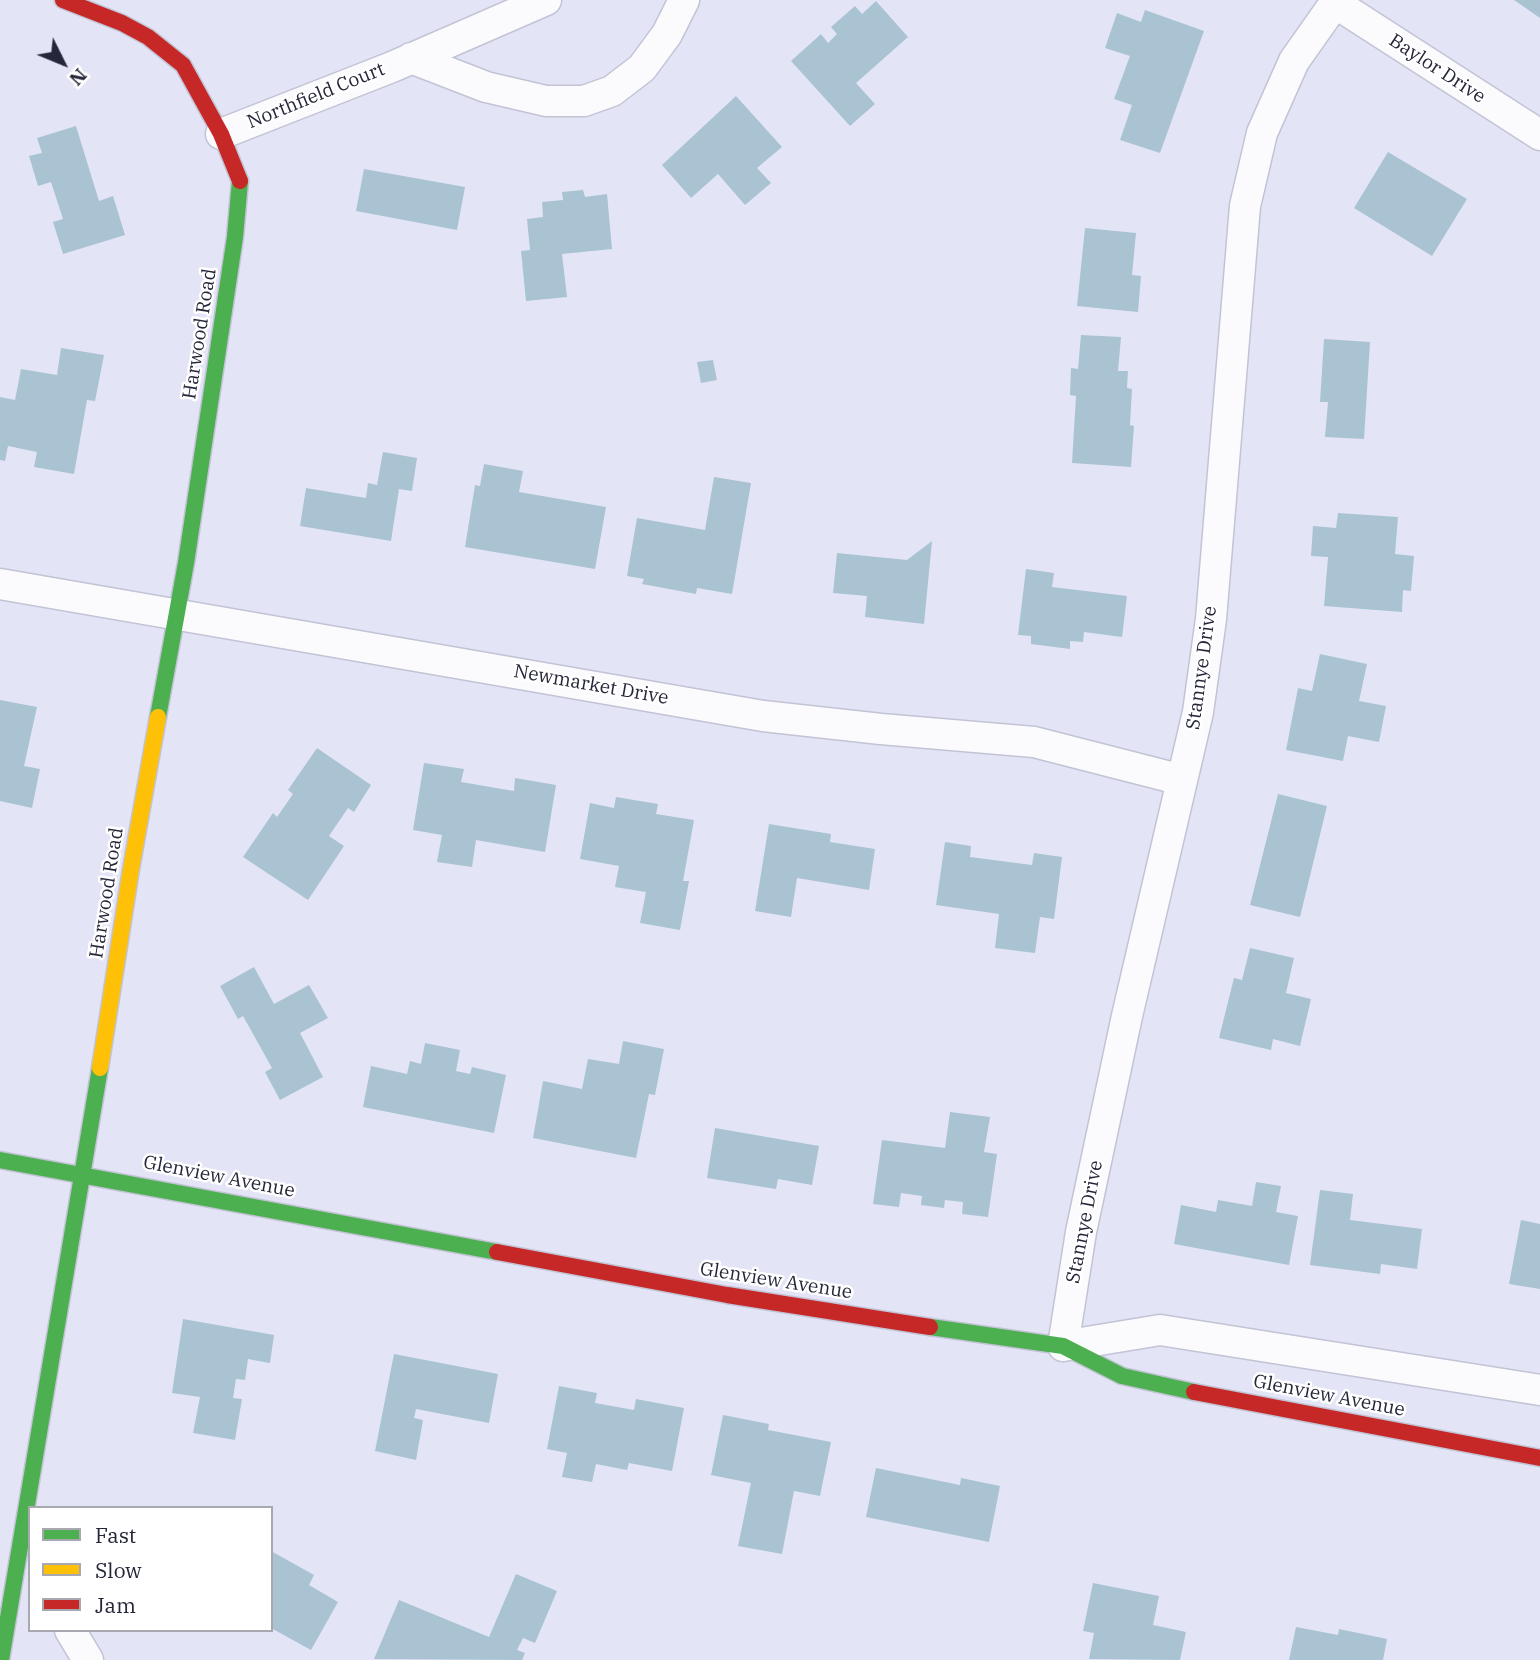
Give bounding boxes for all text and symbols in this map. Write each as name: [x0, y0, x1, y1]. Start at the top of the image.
north arrow: [28, 28, 98, 98]
street label: Baylor Drive: [1385, 29, 1489, 109]
street label: Northfield Court: [244, 58, 388, 134]
text: N: [64, 64, 92, 91]
street label: Harwood Road: [178, 267, 222, 401]
street label: Stannye Drive: [1182, 605, 1222, 731]
street label: Newmarket Drive: [512, 660, 670, 710]
street label: Harwood Road: [85, 826, 129, 960]
street label: Glenview Avenue: [141, 1151, 297, 1203]
street label: Stannye Drive: [1062, 1159, 1108, 1285]
street label: Glenview Avenue: [698, 1258, 854, 1304]
street label: Glenview Avenue: [1251, 1370, 1407, 1422]
legend: [28, 1506, 273, 1632]
text: Fast: [95, 1521, 136, 1549]
text: Slow: [95, 1556, 142, 1584]
text: Jam: [95, 1591, 136, 1619]

